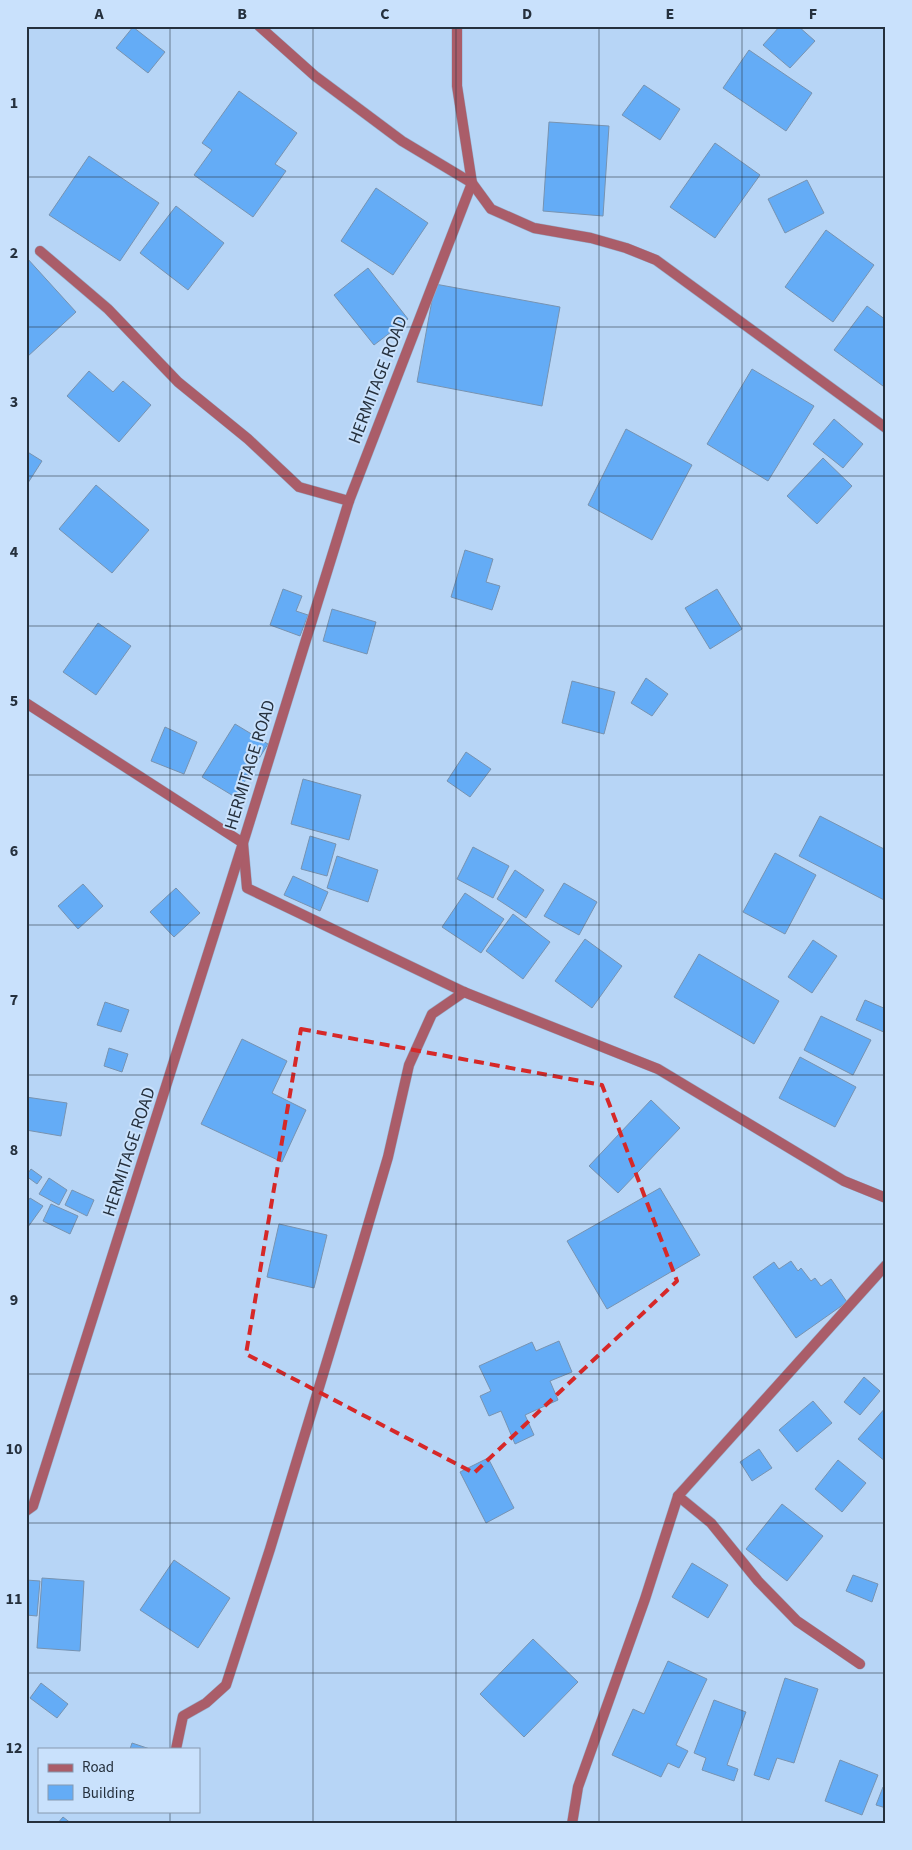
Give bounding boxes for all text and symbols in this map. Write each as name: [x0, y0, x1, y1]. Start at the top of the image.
text: A: [93, 3, 104, 25]
text: B: [237, 3, 247, 25]
text: C: [380, 3, 390, 25]
text: D: [522, 3, 532, 25]
text: E: [666, 3, 674, 25]
text: F: [809, 3, 817, 25]
text: 1: [10, 92, 18, 114]
text: 2: [10, 242, 18, 264]
street label: HERMITAGE ROAD: [342, 313, 414, 447]
text: 3: [10, 391, 18, 413]
text: 4: [10, 541, 19, 563]
text: 5: [10, 690, 18, 712]
street label: HERMITAGE ROAD: [218, 697, 282, 833]
text: 6: [10, 840, 18, 862]
text: 7: [10, 989, 18, 1011]
street label: HERMITAGE ROAD: [96, 1084, 162, 1220]
text: 8: [10, 1139, 18, 1161]
text: 9: [10, 1289, 18, 1311]
text: 10: [6, 1438, 22, 1460]
text: 11: [6, 1588, 22, 1610]
text: 12: [6, 1737, 22, 1759]
legend: [38, 1748, 200, 1812]
text: Road: [82, 1757, 114, 1778]
text: Building: [82, 1783, 135, 1804]

